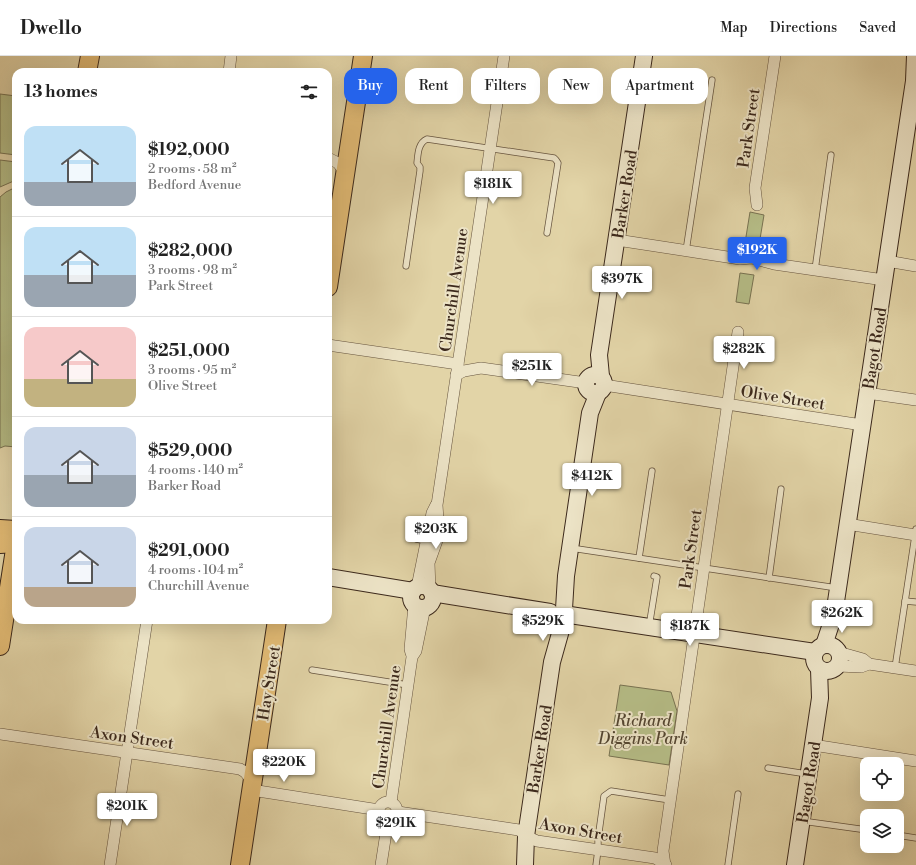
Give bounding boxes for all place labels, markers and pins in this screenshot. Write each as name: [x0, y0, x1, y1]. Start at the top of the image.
pin: $181K: [465, 171, 521, 205]
pin: $192K: [729, 237, 785, 271]
pin: $397K: [594, 266, 650, 300]
pin: $282K: [716, 336, 772, 370]
pin: $251K: [504, 353, 560, 387]
pin: $412K: [564, 463, 620, 497]
pin: $203K: [408, 516, 464, 550]
pin: $262K: [814, 600, 870, 634]
pin: $529K: [515, 608, 571, 642]
pin: $187K: [662, 613, 718, 647]
pin: $220K: [256, 749, 312, 783]
pin: $201K: [99, 793, 155, 827]
pin: $291K: [368, 810, 424, 844]

